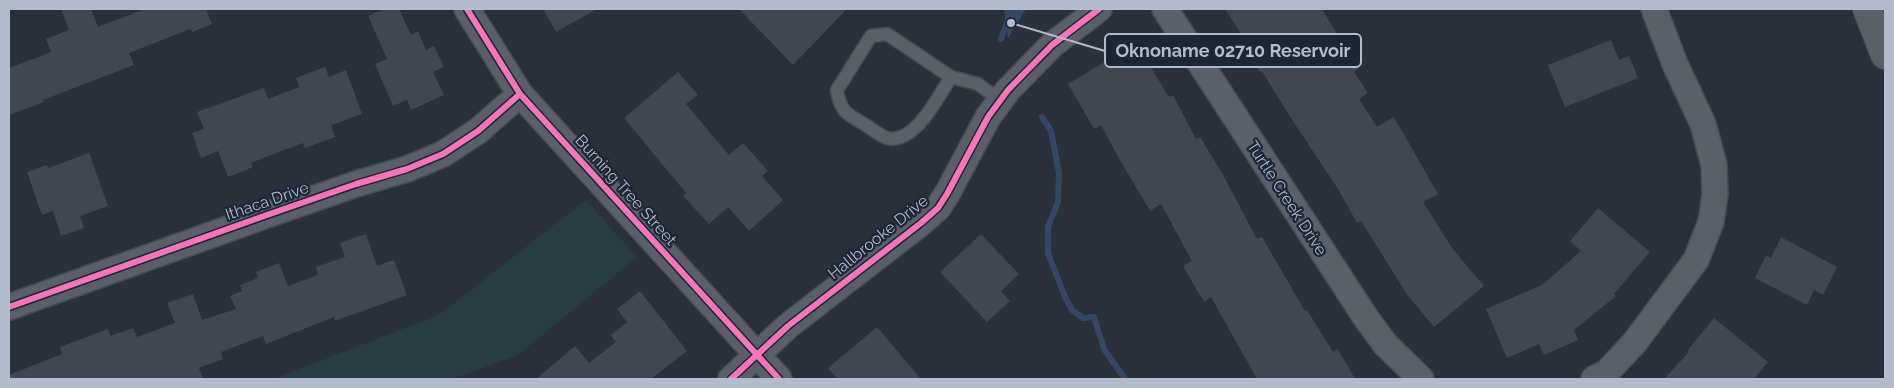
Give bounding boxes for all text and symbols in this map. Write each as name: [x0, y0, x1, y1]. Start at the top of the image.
callout: Oknoname 02710 Reservoir: [1105, 34, 1361, 67]
text: Oknoname 02710 Reservoir: [1115, 40, 1351, 61]
street label: Burning Tree Street: [571, 131, 681, 250]
street label: Turtle Creek Drive: [1243, 137, 1331, 259]
street label: Ithaca Drive: [223, 178, 311, 224]
street label: Hallbrooke Drive: [824, 191, 932, 283]

